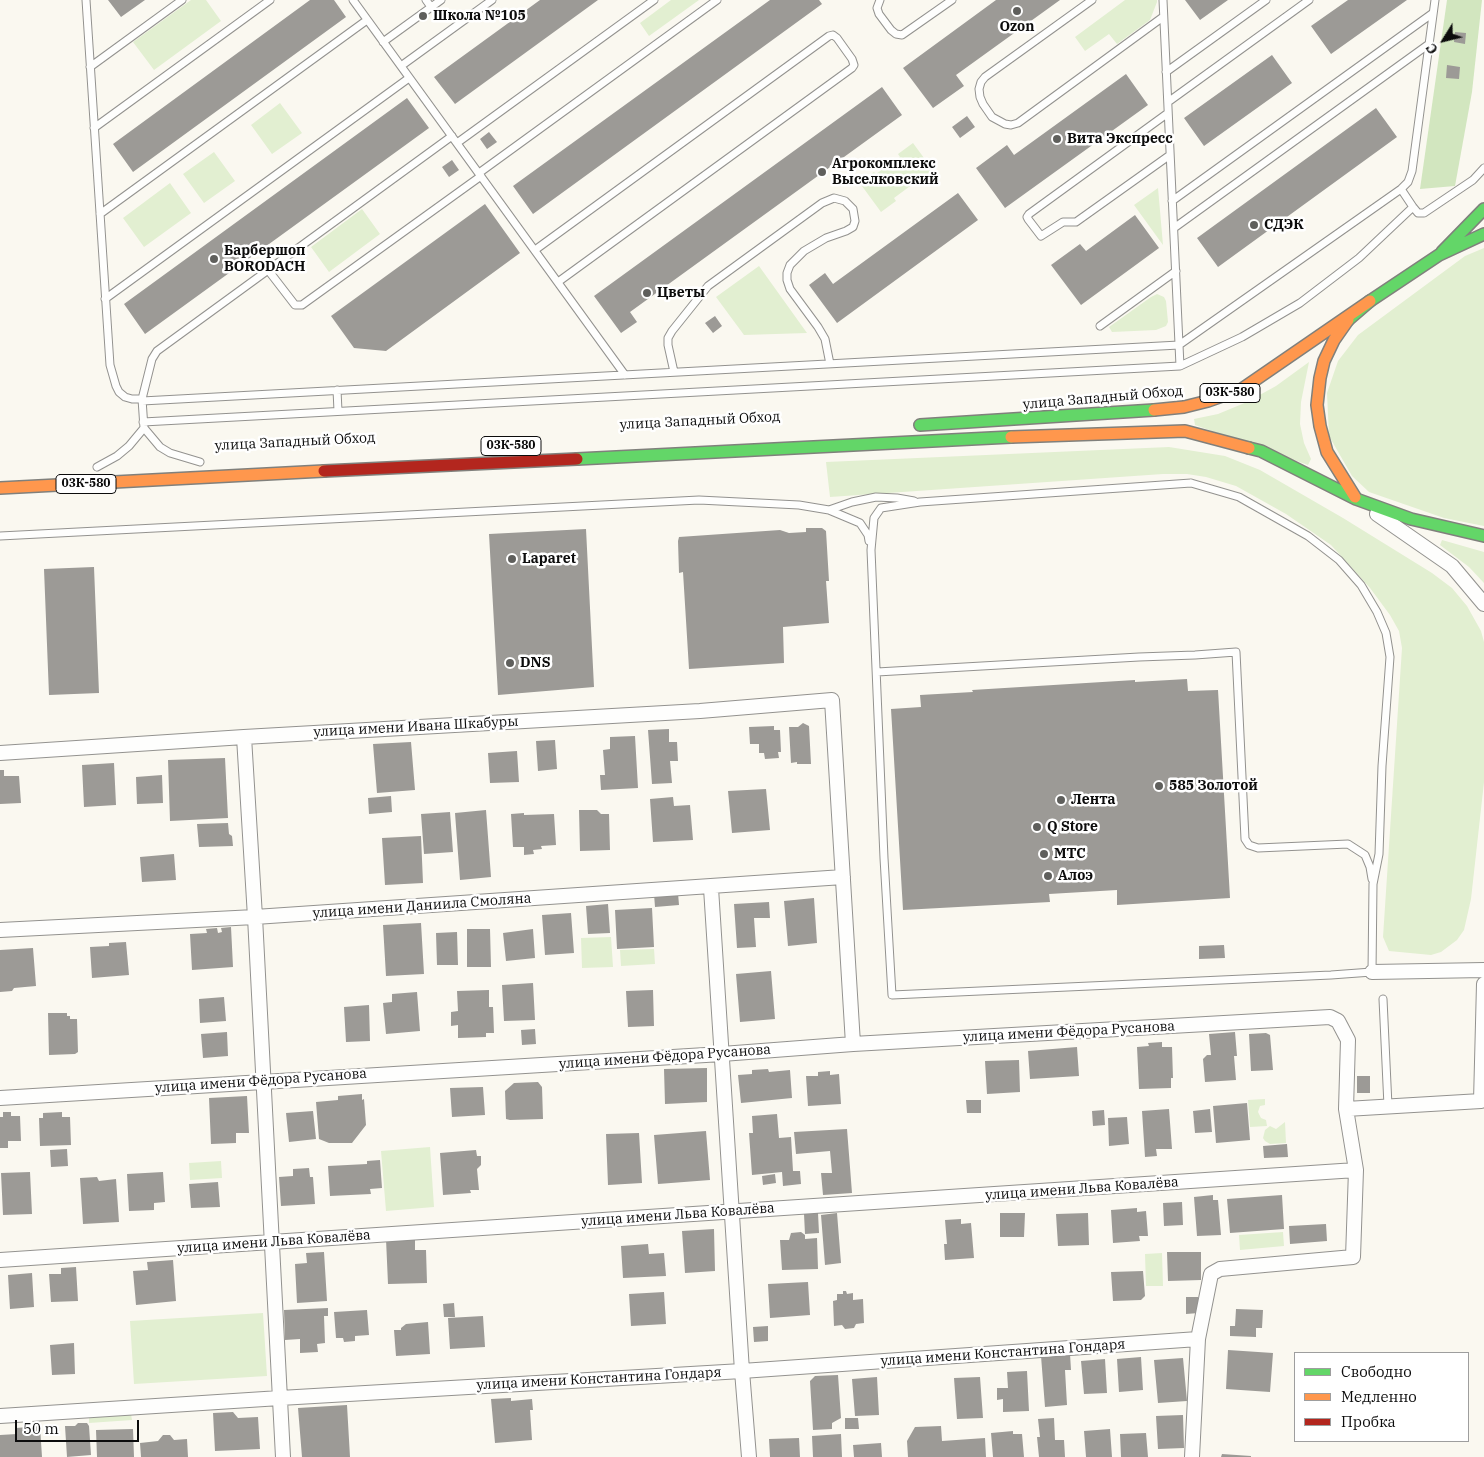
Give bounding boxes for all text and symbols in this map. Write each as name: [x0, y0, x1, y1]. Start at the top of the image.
marker: Ozon: [1011, 5, 1023, 17]
place label: Школа №105: [433, 8, 526, 24]
marker: Школа №105: [417, 10, 429, 22]
north arrow: [1419, 15, 1469, 65]
place label: Ozon: [999, 19, 1035, 35]
text: С: [1422, 40, 1442, 58]
place label: Вита Экспресс: [1067, 131, 1173, 147]
marker: Вита Экспресс: [1051, 133, 1063, 145]
place label: Агрокомплекс Выселковский: [832, 156, 939, 188]
marker: Агрокомплекс Выселковский: [816, 166, 828, 178]
place label: СДЭК: [1264, 217, 1304, 233]
marker: СДЭК: [1248, 219, 1260, 231]
place label: Барбершоп BORODACH: [224, 243, 306, 276]
marker: Барбершоп BORODACH: [208, 253, 220, 265]
place label: Цветы: [657, 285, 705, 301]
marker: Цветы: [641, 287, 653, 299]
street label: улица Западный Обход: [1022, 383, 1184, 413]
road number: 03К-580: [1200, 383, 1260, 402]
street label: улица Западный Обход: [619, 408, 781, 434]
street label: улица Западный Обход: [214, 429, 376, 455]
road number: 03К-580: [481, 436, 541, 456]
road number: 03К-580: [56, 474, 116, 494]
place label: Laparet: [522, 551, 576, 567]
marker: Laparet: [506, 553, 518, 565]
place label: DNS: [520, 655, 550, 671]
marker: DNS: [504, 657, 516, 669]
street label: улица имени Ивана Шкабуры: [313, 713, 519, 741]
place label: 585 Золотой: [1169, 778, 1258, 794]
marker: 585 Золотой: [1153, 780, 1165, 792]
place label: Лента: [1071, 792, 1116, 808]
marker: Лента: [1055, 794, 1067, 806]
place label: Q Store: [1047, 819, 1098, 835]
marker: Q Store: [1031, 821, 1043, 833]
place label: МТС: [1054, 846, 1085, 862]
marker: МТС: [1038, 848, 1050, 860]
place label: Алоэ: [1058, 868, 1093, 884]
marker: Алоэ: [1042, 870, 1054, 882]
street label: улица имени Даниила Смоляна: [312, 890, 532, 922]
street label: улица имени Фёдора Русанова: [963, 1018, 1175, 1046]
street label: улица имени Фёдора Русанова: [558, 1041, 772, 1073]
street label: улица имени Фёдора Русанова: [154, 1065, 368, 1097]
street label: улица имени Льва Ковалёва: [985, 1174, 1179, 1204]
street label: улица имени Льва Ковалёва: [581, 1200, 775, 1230]
street label: улица имени Льва Ковалёва: [177, 1227, 371, 1257]
street label: улица имени Константина Гондаря: [880, 1336, 1126, 1370]
legend: [1294, 1352, 1469, 1442]
text: Свободно: [1341, 1362, 1412, 1381]
street label: улица имени Константина Гондаря: [476, 1364, 722, 1394]
text: Медленно: [1341, 1387, 1417, 1406]
scale bar: [18, 1410, 141, 1442]
text: Пробка: [1341, 1412, 1396, 1431]
text: 50 m: [23, 1419, 59, 1438]

